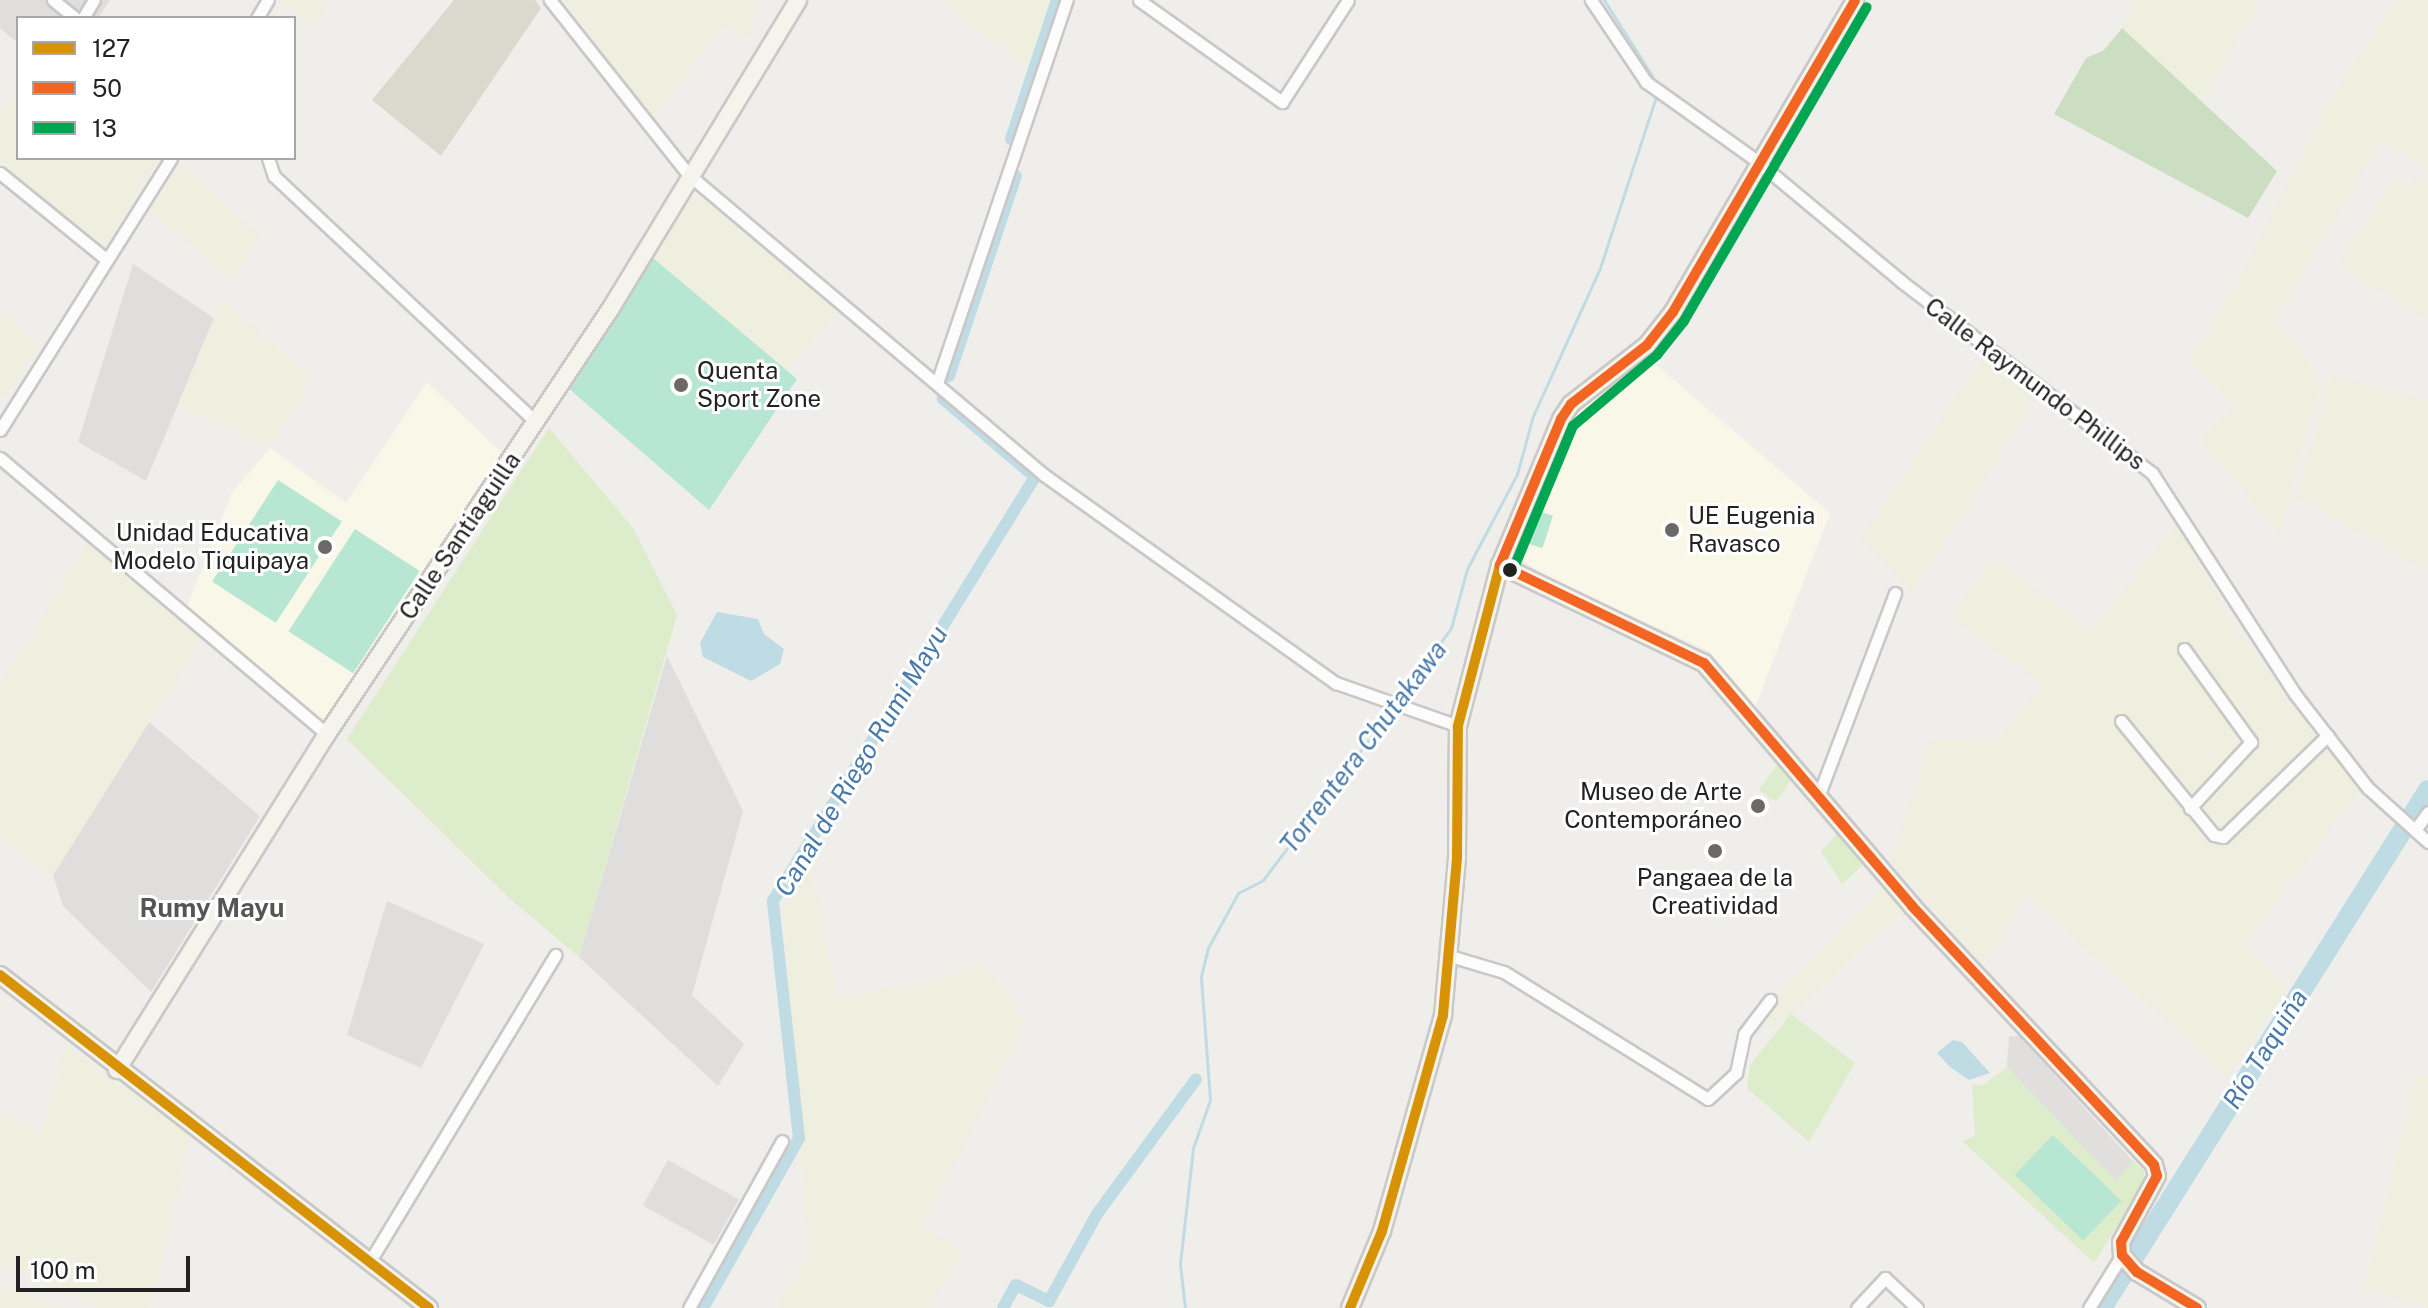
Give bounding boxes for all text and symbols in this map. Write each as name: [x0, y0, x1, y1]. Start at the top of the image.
legend: [16, 16, 296, 160]
text: 127: [92, 34, 130, 62]
text: 50: [92, 74, 122, 102]
text: 13: [92, 114, 117, 142]
street label: Calle Raymundo Phillips: [1919, 292, 2151, 476]
place label: Quenta Sport Zone: [697, 357, 821, 413]
marker: Quenta Sport Zone: [672, 376, 690, 394]
street label: Calle Santiaguilla: [393, 447, 527, 625]
place label: UE Eugenia Ravasco: [1688, 502, 1815, 558]
place label: Unidad Educativa Modelo Tiquipaya: [113, 519, 309, 575]
marker: UE Eugenia Ravasco: [1663, 521, 1681, 539]
marker: Unidad Educativa Modelo Tiquipaya: [316, 538, 334, 556]
unlabelled marker: [1502, 562, 1518, 578]
water label: Canal de Riego Rumi Mayu: [768, 620, 954, 902]
water label: Torrentera Chutakawa: [1273, 635, 1453, 859]
place label: Museo de Arte Contemporáneo: [1564, 778, 1742, 834]
marker: Museo de Arte Contemporáneo: [1749, 797, 1767, 815]
marker: Pangaea de la Creatividad: [1706, 842, 1724, 860]
place label: Pangaea de la Creatividad: [1637, 864, 1793, 920]
district label: Rumy Mayu: [140, 892, 284, 924]
water label: Río Taquiña: [2216, 983, 2314, 1115]
scale bar: [20, 1240, 194, 1290]
text: 100 m: [30, 1256, 96, 1284]

